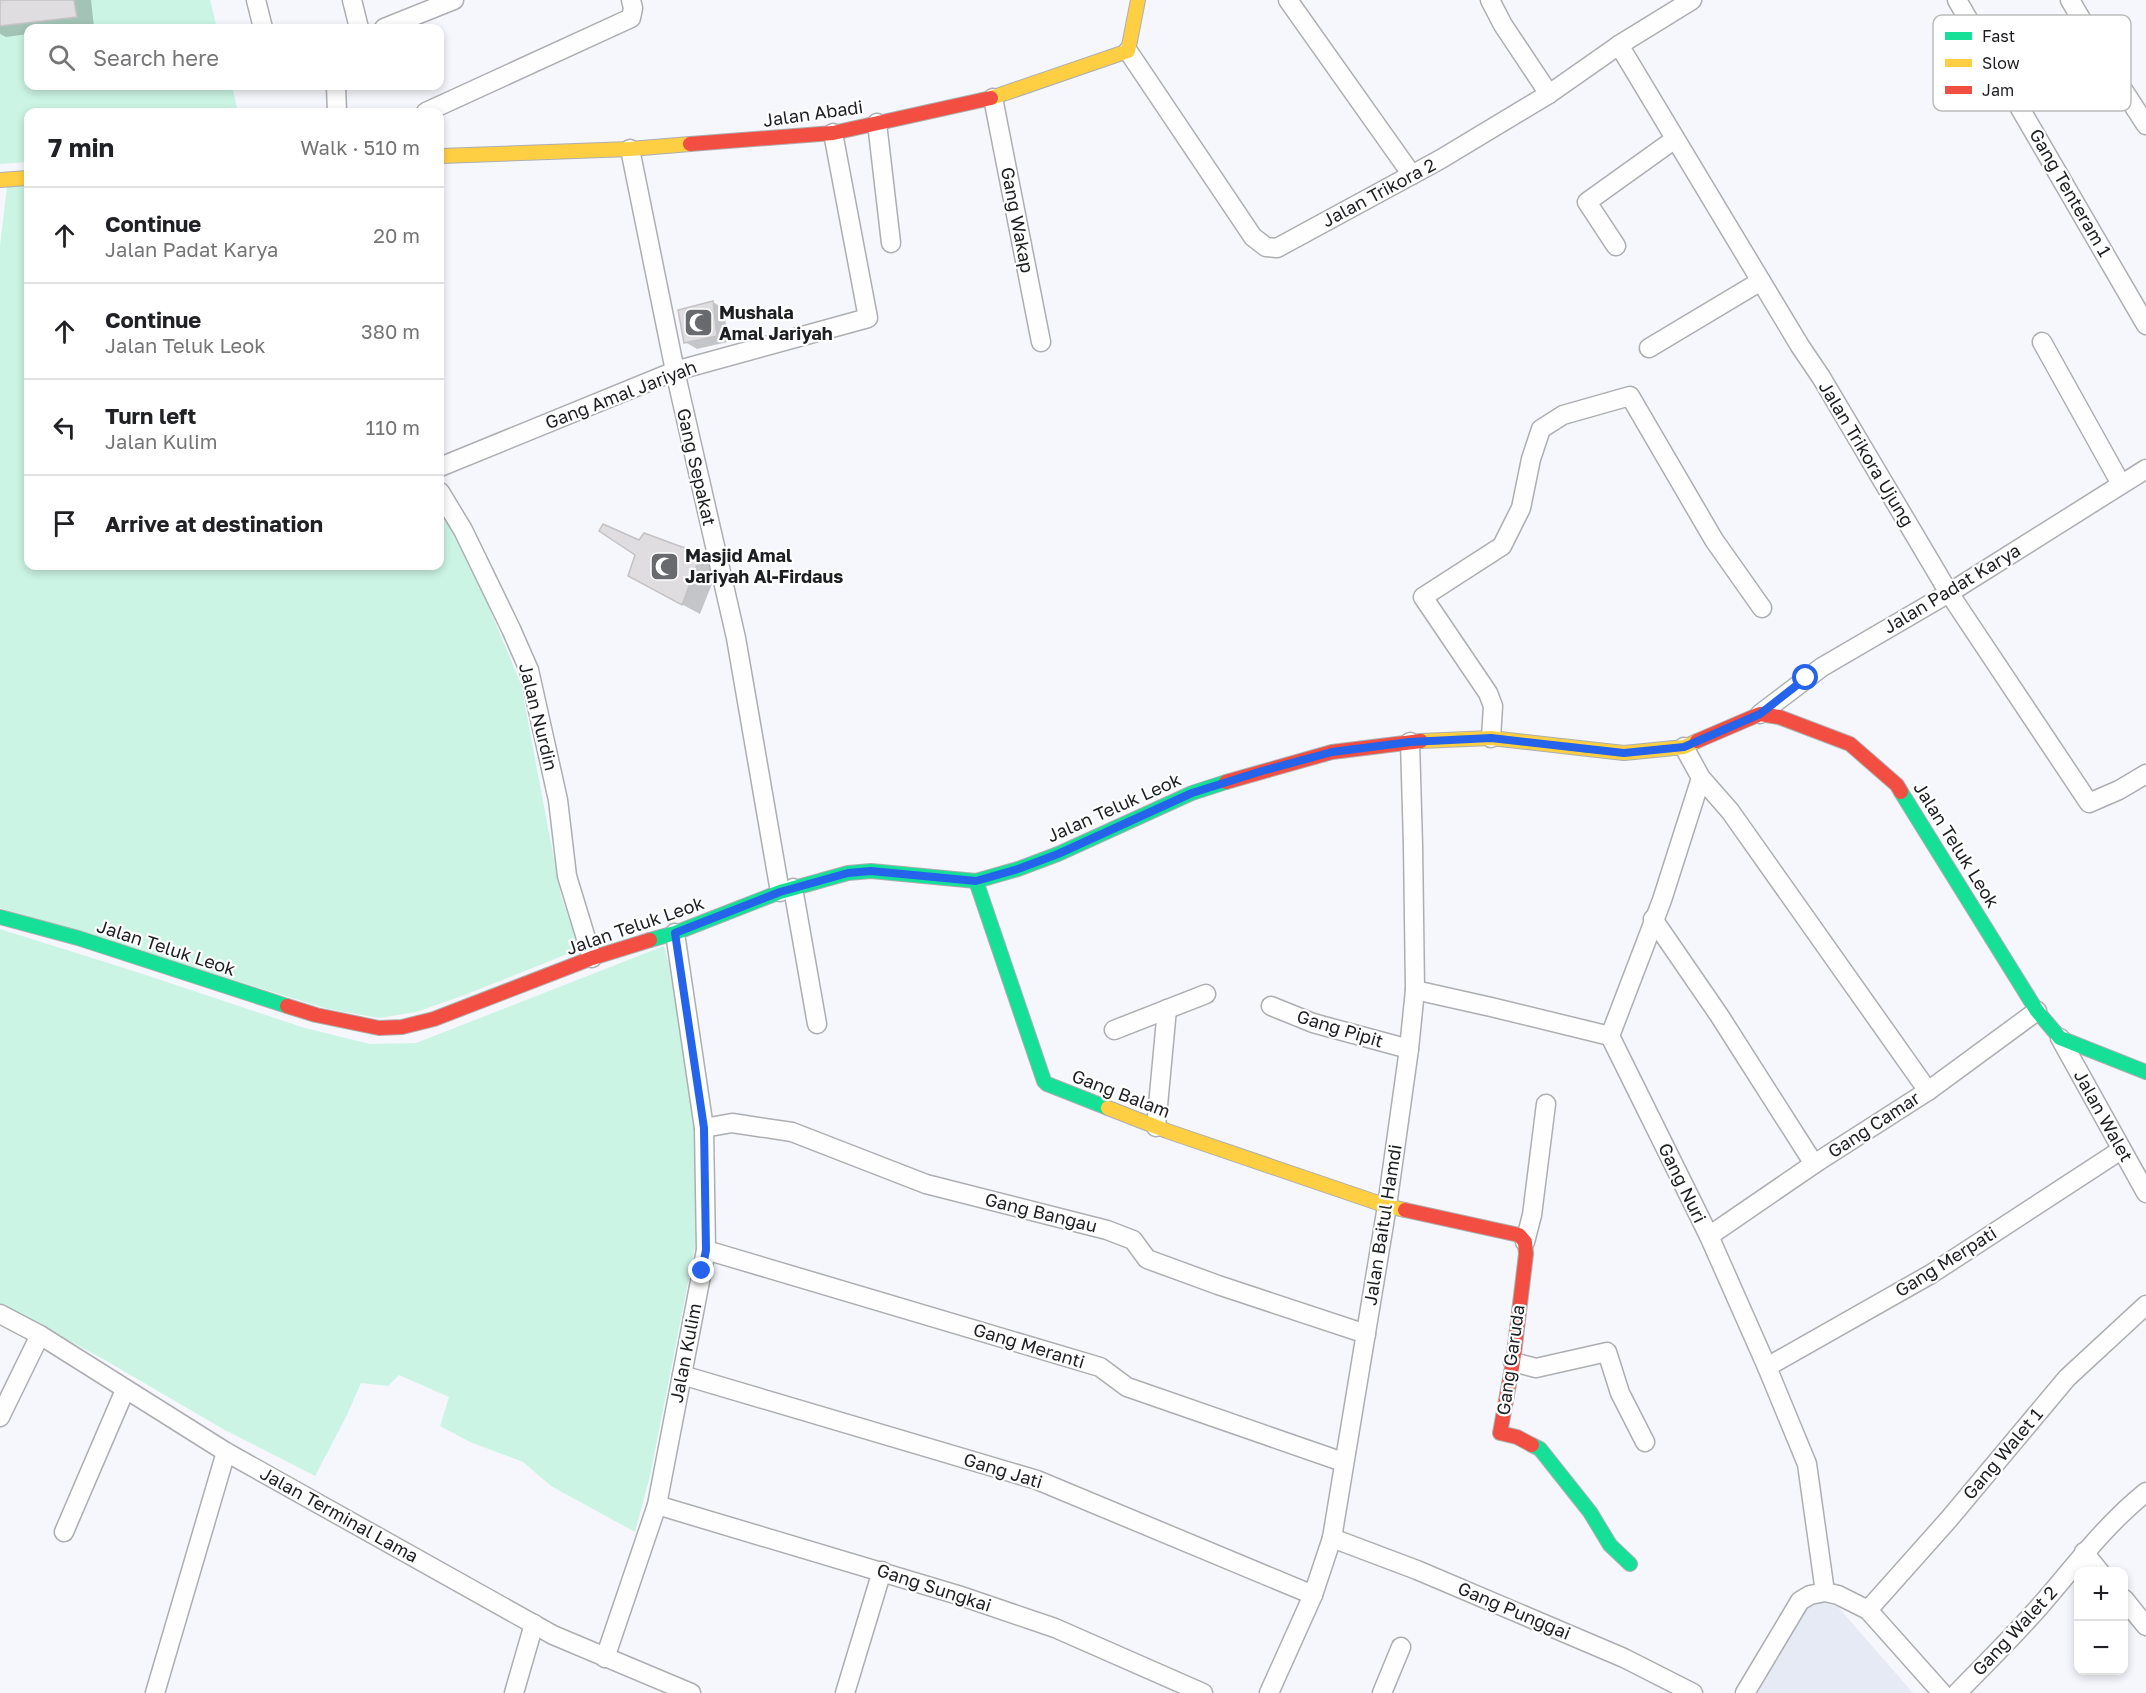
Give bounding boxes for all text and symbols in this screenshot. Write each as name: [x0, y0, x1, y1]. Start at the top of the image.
legend: [1933, 15, 2131, 111]
search box: [24, 24, 444, 90]
text: Fast: [1982, 26, 2015, 46]
icon: search: [45, 41, 78, 74]
text: Search here: [93, 44, 219, 71]
text: Slow: [1982, 53, 2020, 73]
text: Jam: [1982, 80, 2014, 100]
street label: Jalan Abadi: [761, 95, 864, 131]
street label: Gang Tenteram 1: [2025, 125, 2117, 261]
text: 7 min: [48, 132, 114, 163]
text: Walk · 510 m: [300, 135, 420, 159]
street label: Jalan Trikora 2: [1318, 153, 1439, 231]
street label: Gang Wakap: [997, 165, 1039, 275]
text: Continue: [105, 210, 201, 237]
icon: ahead: [48, 219, 81, 252]
text: 20 m: [373, 223, 420, 247]
text: Jalan Padat Karya: [105, 237, 278, 261]
place label: Mushala Amal Jariyah: [719, 301, 833, 344]
text: Continue: [105, 306, 201, 333]
mosque icon: Mushala Amal Jariyah: [682, 307, 714, 339]
icon: ahead: [48, 315, 81, 348]
text: 380 m: [361, 319, 420, 343]
text: Jalan Teluk Leok: [105, 333, 266, 357]
street label: Gang Amal Jariyah: [542, 355, 700, 433]
street label: Jalan Trikora Ujung: [1815, 377, 1919, 530]
text: Turn left: [105, 402, 196, 429]
street label: Gang Sepakat: [673, 406, 721, 528]
icon: left: [48, 411, 81, 444]
text: 110 m: [366, 415, 420, 439]
text: Jalan Kulim: [105, 429, 217, 453]
icon: arrive: [48, 507, 81, 540]
text: Arrive at destination: [105, 510, 323, 537]
street label: Jalan Padat Karya: [1879, 539, 2024, 638]
place label: Masjid Amal Jariyah Al-Firdaus: [685, 544, 843, 587]
mosque icon: Masjid Amal Jariyah Al-Firdaus: [648, 550, 680, 582]
street label: Jalan Nurdin: [515, 661, 563, 773]
route start: [1792, 664, 1818, 690]
street label: Jalan Teluk Leok: [1043, 768, 1184, 847]
street label: Jalan Teluk Leok: [1909, 777, 2004, 912]
street label: Jalan Teluk Leok: [563, 891, 707, 959]
street label: Jalan Teluk Leok: [94, 914, 238, 980]
street label: Gang Pipit: [1294, 1004, 1386, 1052]
street label: Gang Balam: [1069, 1064, 1174, 1122]
street label: Jalan Walet: [2070, 1066, 2138, 1165]
street label: Gang Camar: [1823, 1086, 1923, 1162]
street label: Gang Nuri: [1654, 1139, 1712, 1226]
street label: Jalan Baitul Hamdi: [1358, 1143, 1406, 1307]
street label: Gang Bangau: [983, 1187, 1100, 1237]
street label: Gang Merpati: [1891, 1221, 2000, 1301]
route end: [688, 1257, 714, 1283]
street label: Jalan Kulim: [665, 1301, 705, 1405]
street label: Gang Garuda: [1491, 1303, 1529, 1417]
street label: Gang Meranti: [971, 1318, 1088, 1372]
street label: Gang Walet 1: [1958, 1403, 2047, 1504]
street label: Gang Jati: [961, 1448, 1045, 1492]
street label: Jalan Terminal Lama: [256, 1461, 422, 1567]
street label: Gang Sungkai: [874, 1558, 994, 1616]
map controls: [2074, 1567, 2128, 1675]
button: +: [2074, 1567, 2128, 1621]
street label: Gang Punggai: [1455, 1576, 1574, 1644]
street label: Gang Walet 2: [1967, 1581, 2061, 1680]
button: −: [2074, 1621, 2128, 1675]

